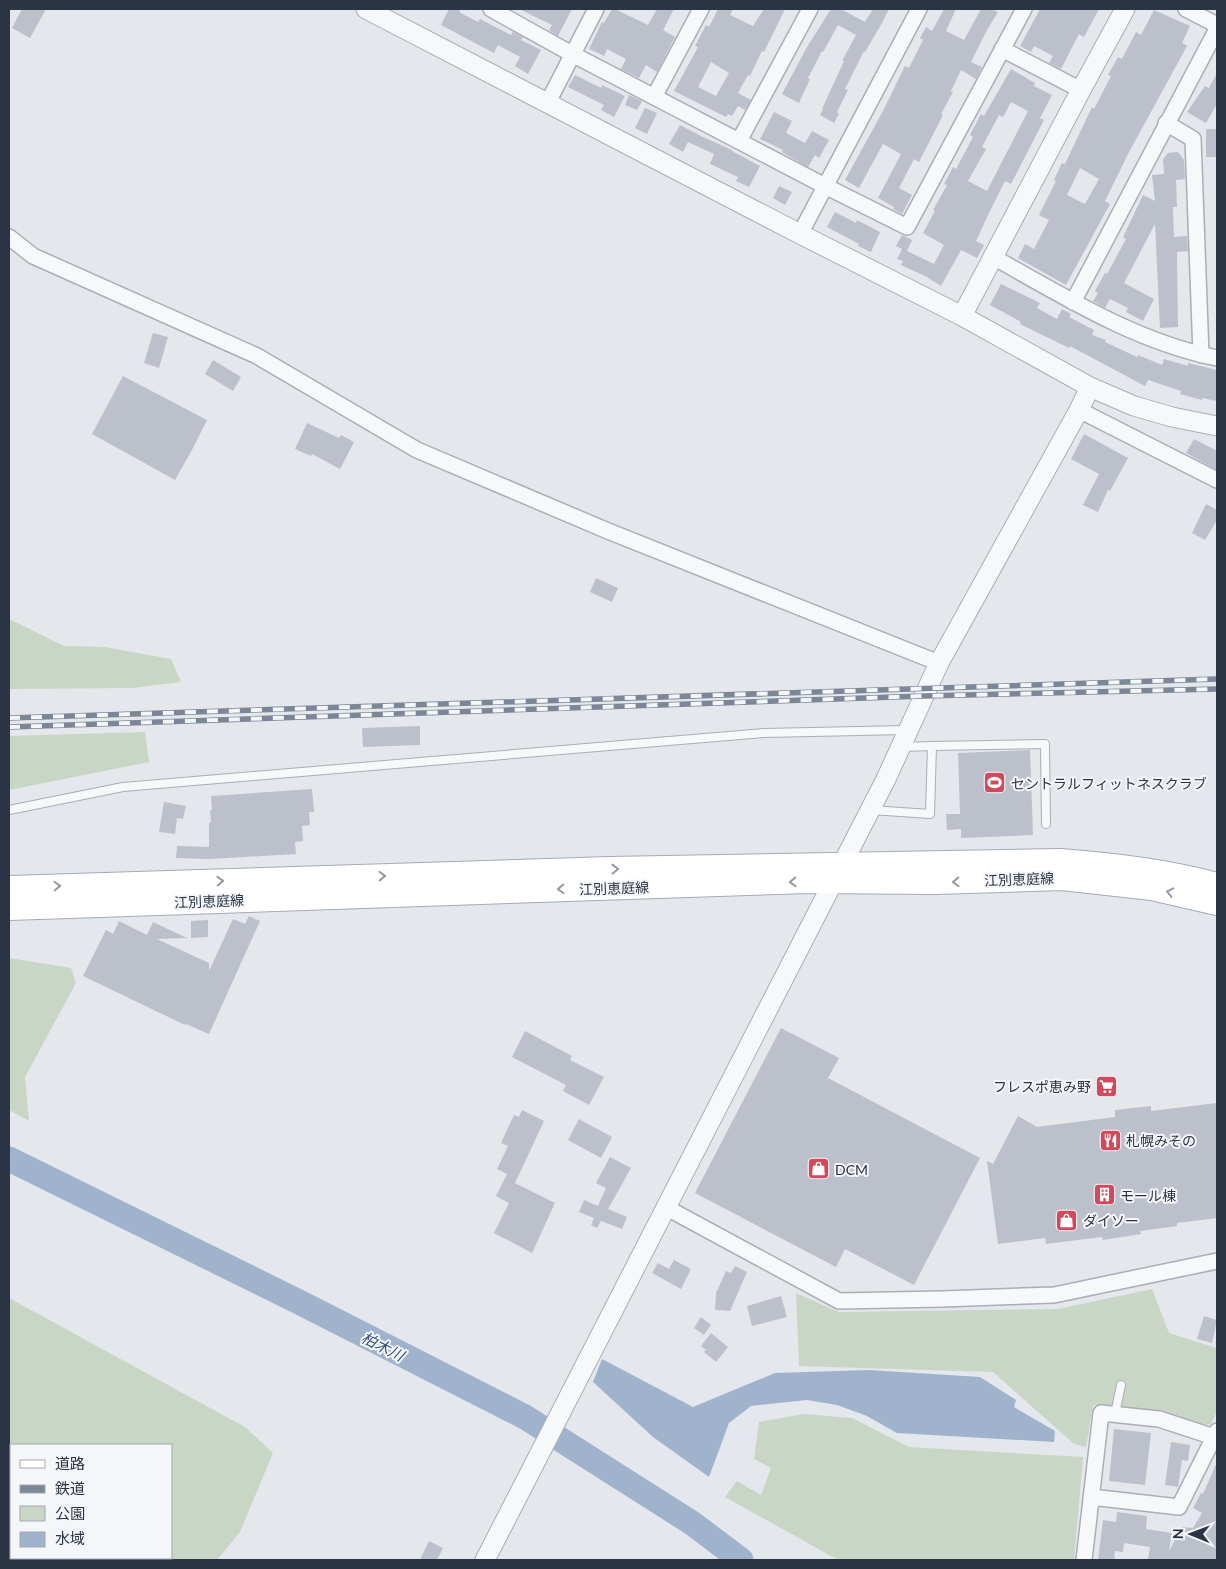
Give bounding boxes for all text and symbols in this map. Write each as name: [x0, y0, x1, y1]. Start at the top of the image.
sports icon: セントラルフィットネスクラブ: [983, 771, 1007, 795]
place label: セントラルフィットネスクラブ: [1011, 775, 1207, 792]
one-way arrow: [611, 864, 619, 875]
street label: 江別恵庭線: [984, 869, 1054, 889]
one-way arrow: [379, 871, 387, 881]
one-way arrow: [216, 876, 224, 886]
one-way arrow: [952, 876, 960, 887]
one-way arrow: [789, 877, 797, 887]
street label: 江別恵庭線: [579, 878, 649, 898]
one-way arrow: [54, 881, 62, 891]
one-way arrow: [557, 884, 565, 895]
one-way arrow: [1165, 887, 1174, 898]
street label: 江別恵庭線: [174, 891, 244, 911]
supermarket icon: フレスポ恵み野: [1095, 1074, 1119, 1098]
place label: フレスポ恵み野: [993, 1078, 1091, 1095]
restaurant icon: 札幌みその: [1098, 1128, 1122, 1152]
place label: 札幌みその: [1126, 1132, 1196, 1149]
shop icon: DCM: [807, 1157, 831, 1181]
place label: DCM: [835, 1161, 868, 1178]
building icon: モール棟: [1092, 1183, 1116, 1207]
place label: モール棟: [1120, 1187, 1176, 1204]
shop icon: ダイソー: [1055, 1208, 1079, 1232]
place label: ダイソー: [1083, 1212, 1139, 1229]
water label: 柏木川: [359, 1328, 409, 1365]
legend: [10, 1444, 172, 1559]
text: 道路: [55, 1454, 85, 1472]
text: 鉄道: [55, 1479, 85, 1497]
text: 公園: [55, 1504, 85, 1522]
north arrow: [1166, 1509, 1216, 1559]
text: N: [1169, 1528, 1186, 1539]
text: 水域: [55, 1529, 85, 1547]

